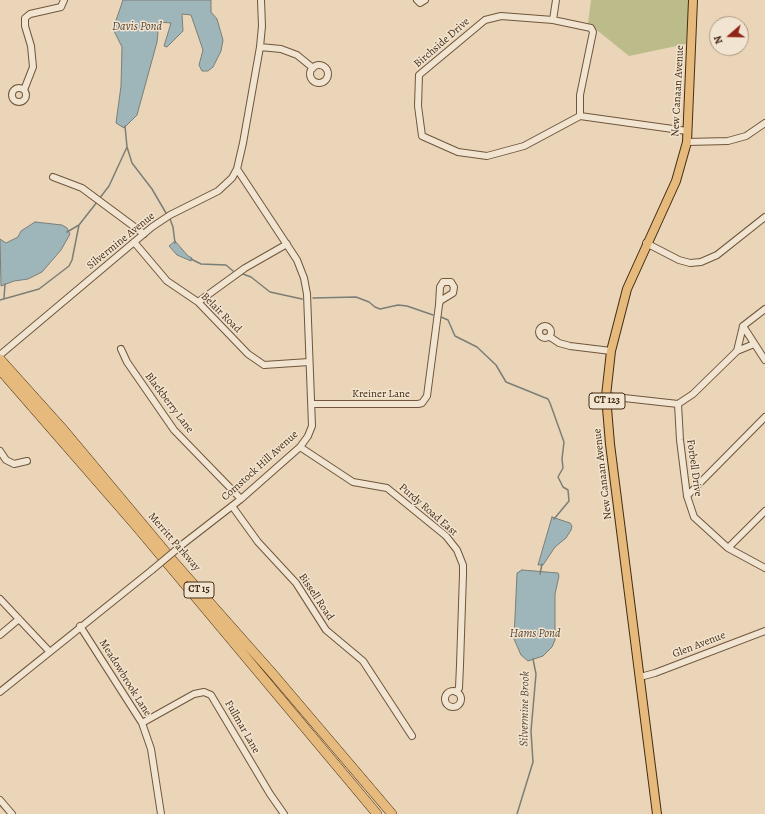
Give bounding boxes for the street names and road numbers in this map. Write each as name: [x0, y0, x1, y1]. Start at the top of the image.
street label: Birchside Drive: [411, 15, 473, 71]
street label: New Canaan Avenue: [669, 45, 687, 137]
street label: Silvermine Avenue: [84, 210, 158, 272]
street label: Belair Road: [198, 290, 244, 336]
street label: Blackberry Lane: [142, 370, 196, 436]
street label: Kreiner Lane: [352, 387, 410, 401]
road number: CT 123: [589, 393, 625, 409]
street label: Comstock Hill Avenue: [219, 428, 301, 504]
street label: New Canaan Avenue: [591, 428, 615, 520]
street label: Forbell Drive: [683, 439, 705, 497]
street label: Purdy Road East: [396, 481, 460, 539]
street label: Merritt Parkway: [145, 510, 203, 574]
street label: Bissell Road: [295, 571, 337, 623]
road number: CT 15: [184, 582, 214, 598]
street label: Glen Avenue: [671, 629, 727, 661]
street label: Meadowbrook Lane: [96, 637, 154, 719]
street label: Fullmar Lane: [221, 698, 263, 756]

